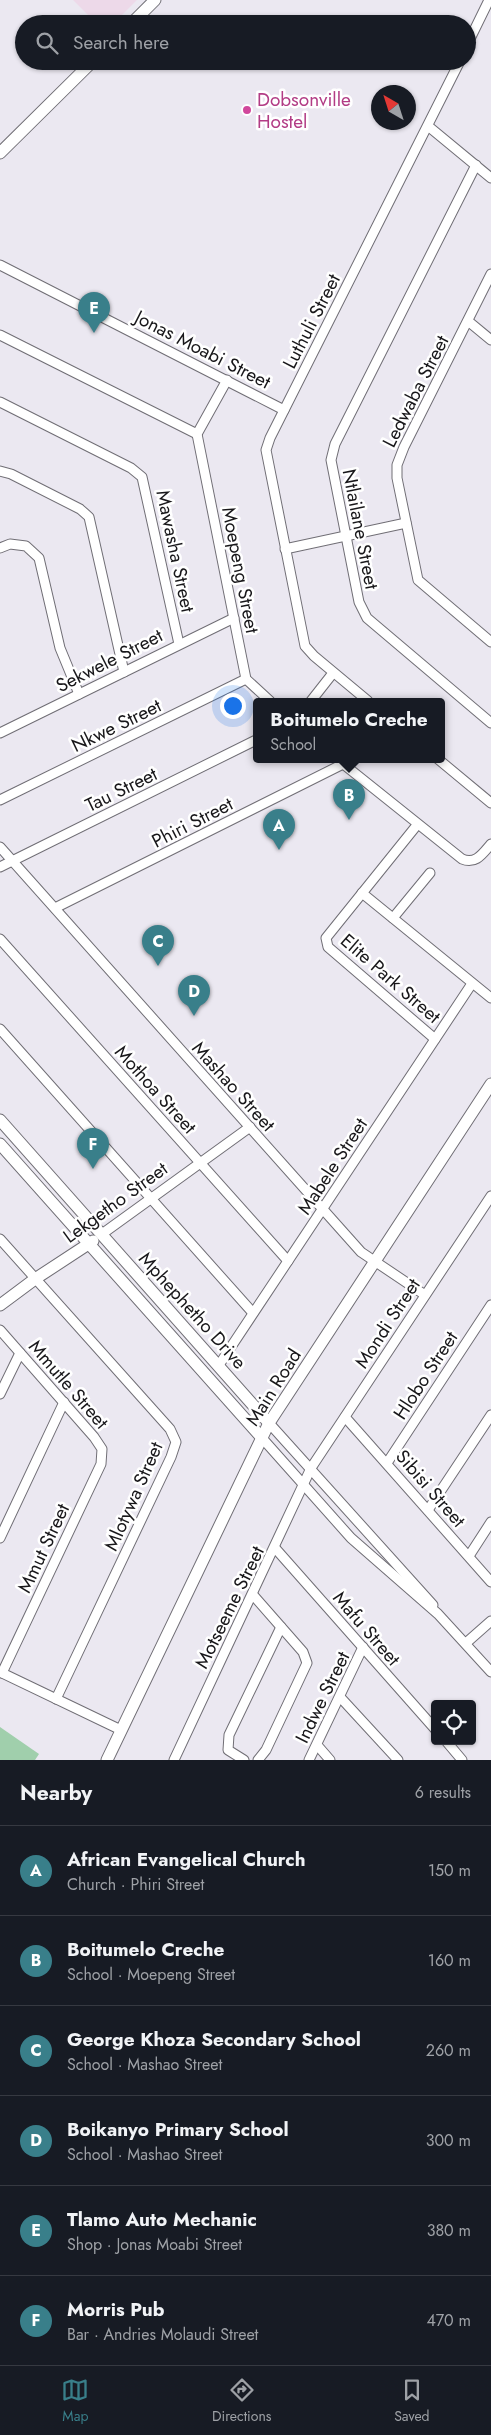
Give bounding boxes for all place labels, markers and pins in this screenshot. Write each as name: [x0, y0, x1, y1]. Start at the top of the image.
place label: Dobsonville Hostel: [257, 86, 351, 135]
marker: Dobsonville Hostel: [241, 104, 253, 116]
pin: E: [78, 292, 110, 333]
pin: B: [333, 779, 365, 820]
pin: A: [263, 809, 295, 850]
pin: C: [142, 925, 174, 966]
pin: D: [178, 975, 210, 1016]
pin: F: [77, 1128, 109, 1169]

